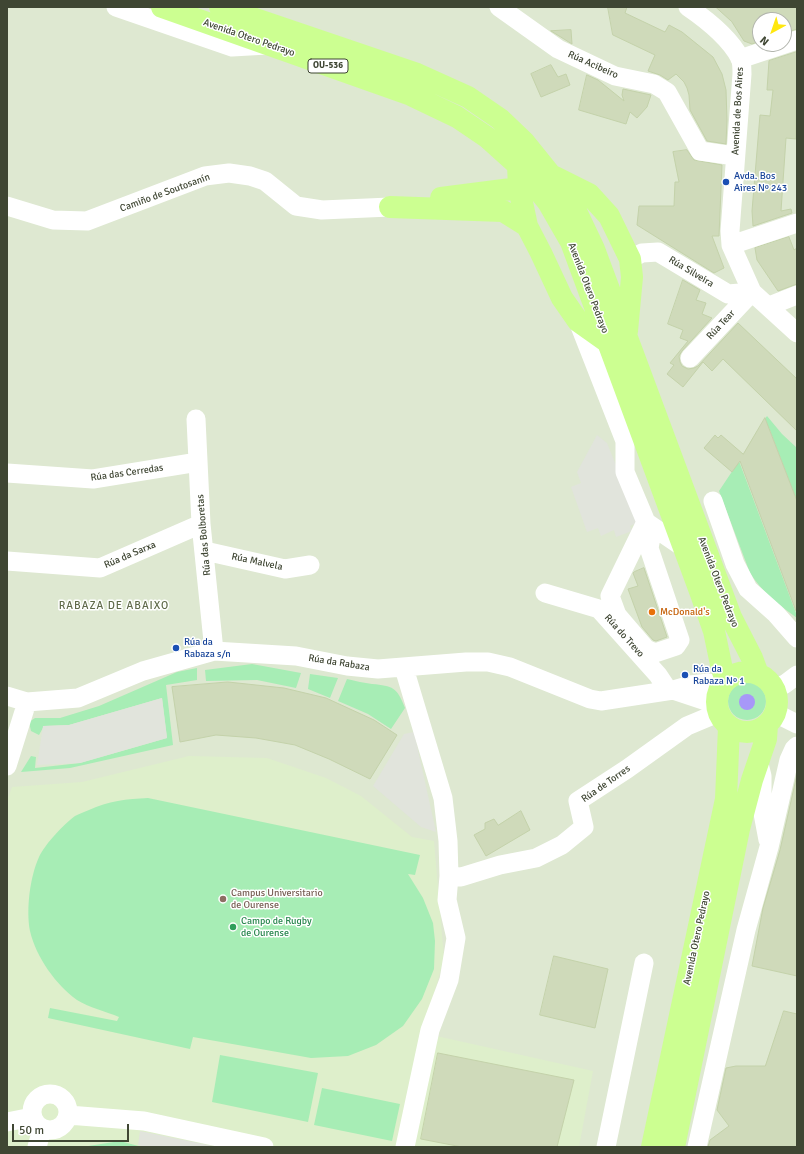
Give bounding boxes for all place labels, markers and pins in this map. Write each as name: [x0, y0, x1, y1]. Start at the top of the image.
place label: Avda. Bos Aires Nº 243: [734, 170, 787, 194]
marker: Avda. Bos Aires Nº 243: [721, 177, 731, 187]
place label: McDonald's: [660, 606, 710, 618]
marker: McDonald's: [647, 607, 657, 617]
place label: Rúa da Rabaza s/n: [184, 636, 231, 660]
marker: Rúa da Rabaza s/n: [171, 643, 181, 653]
place label: Rúa da Rabaza Nº 1: [693, 663, 745, 686]
marker: Rúa da Rabaza Nº 1: [680, 670, 690, 680]
place label: Campus Universitario de Ourense: [231, 887, 323, 910]
marker: Campus Universitario de Ourense: [218, 894, 228, 904]
place label: Campo de Rugby de Ourense: [241, 915, 312, 938]
marker: Campo de Rugby de Ourense: [228, 922, 238, 932]

